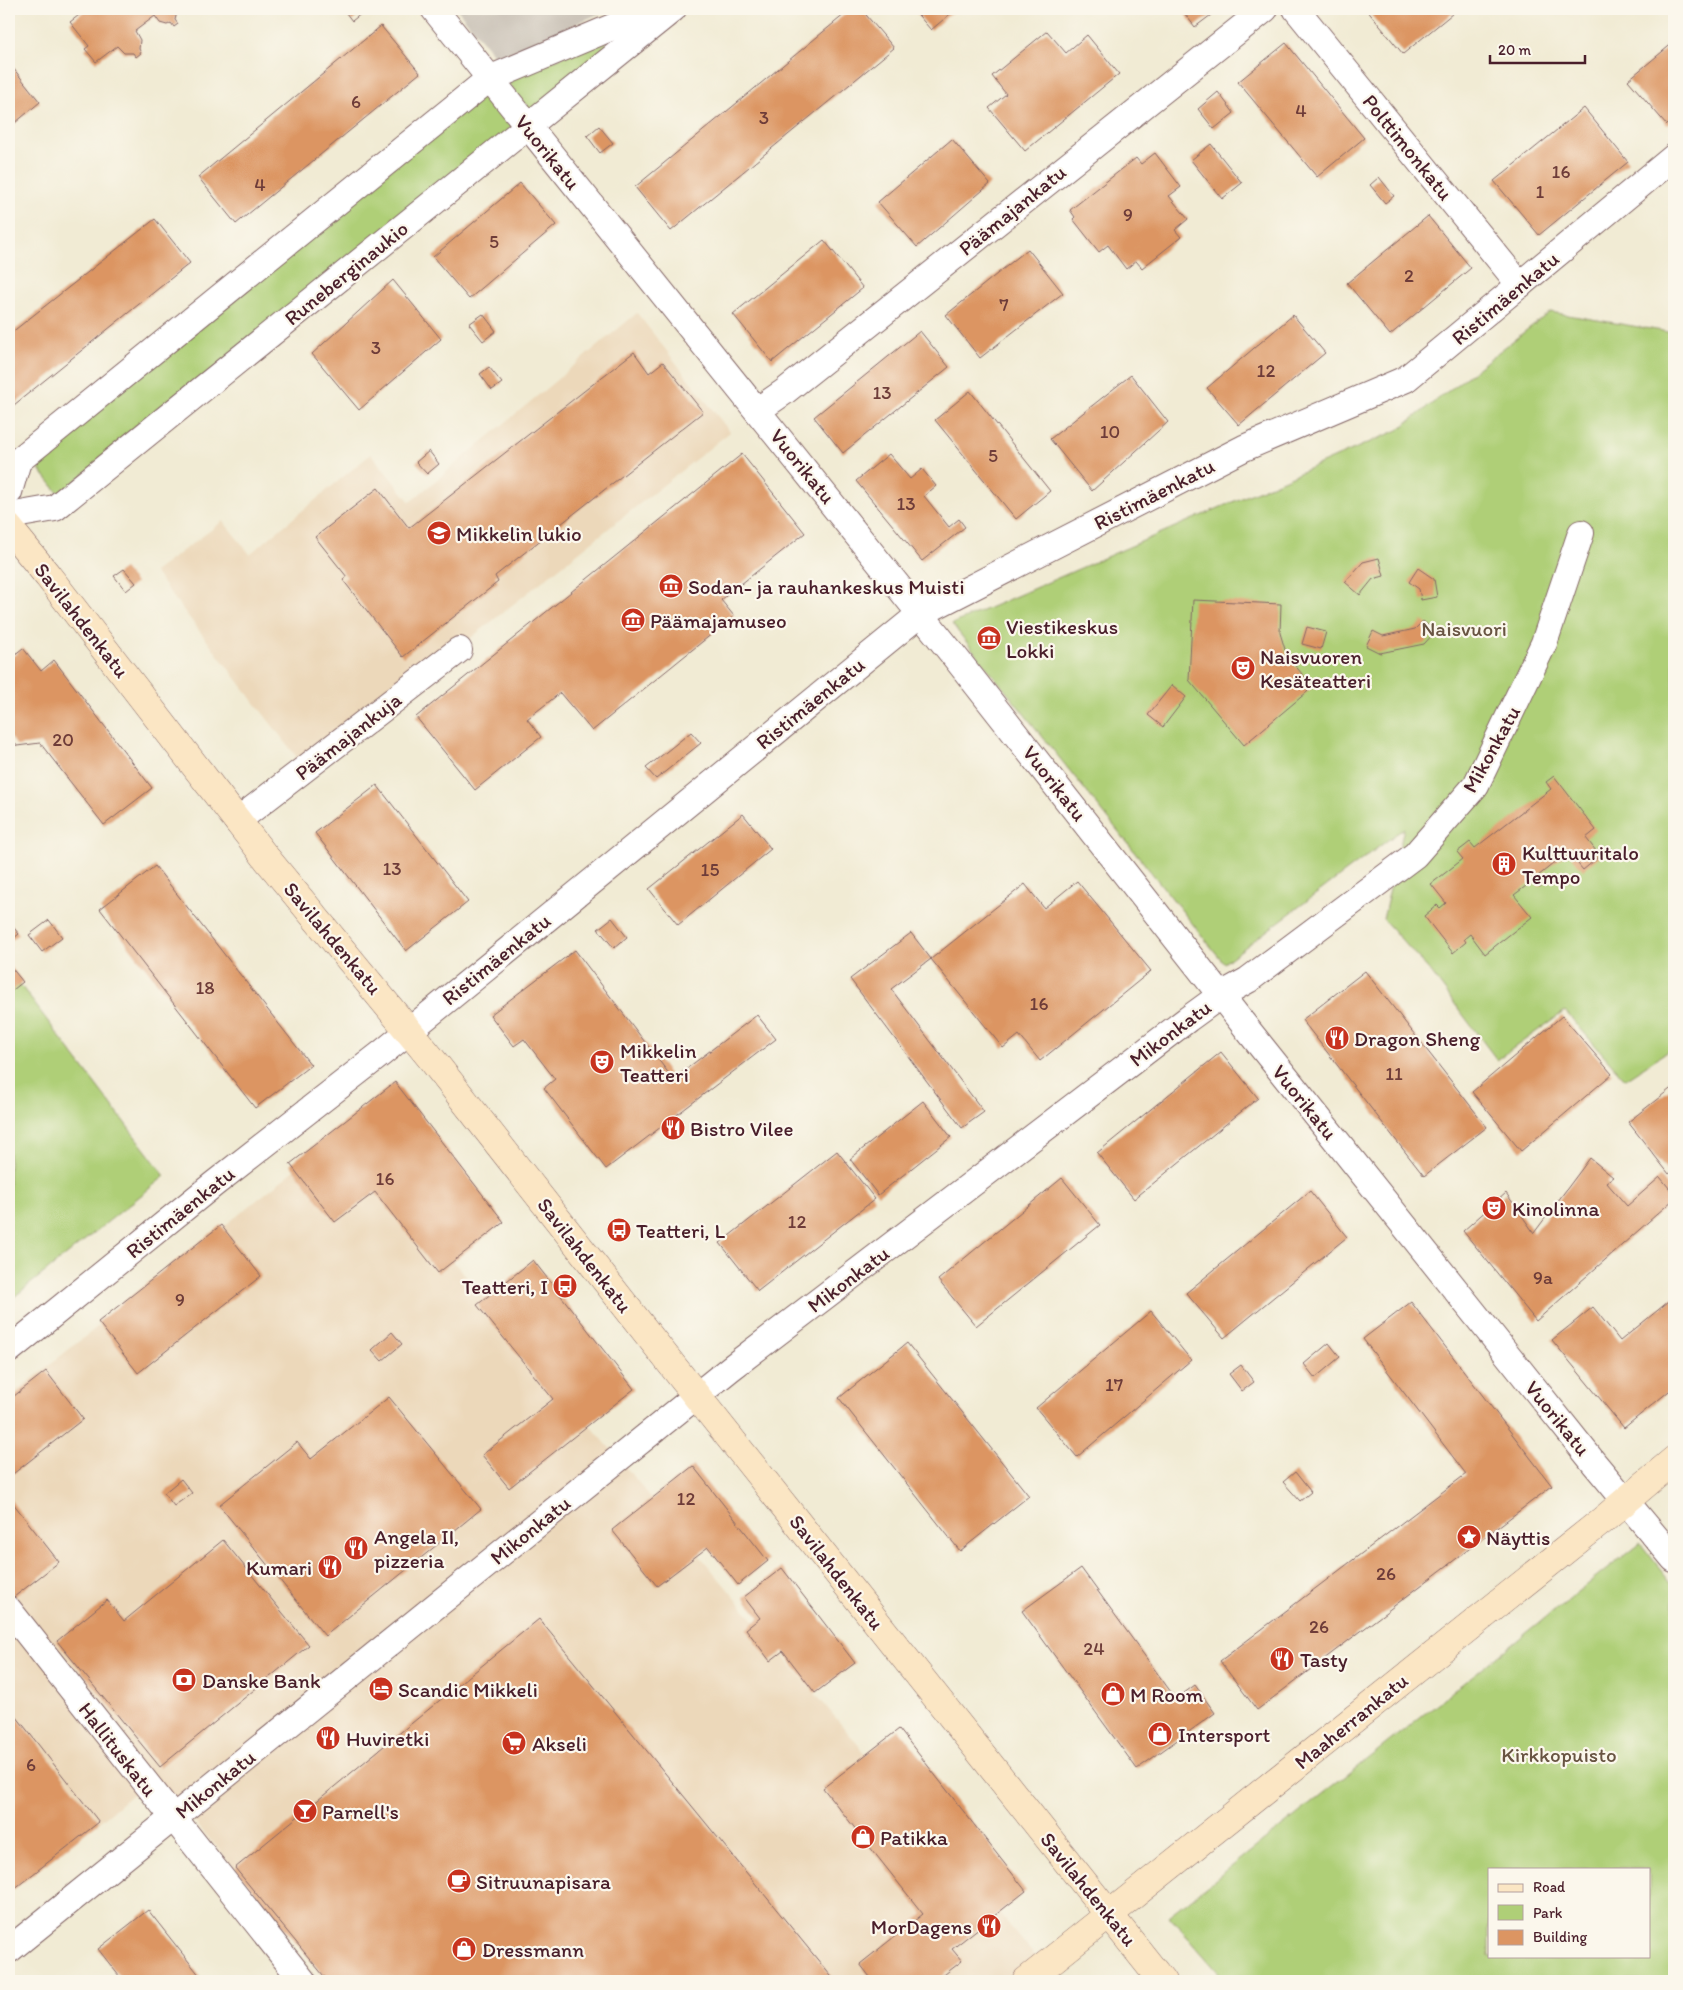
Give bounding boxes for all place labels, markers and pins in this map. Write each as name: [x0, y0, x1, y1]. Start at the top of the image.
school or university icon: Mikkelin lukio: [426, 520, 452, 546]
place label: Mikkelin lukio: [456, 521, 582, 546]
museum icon: Sodan- ja rauhankeskus Muisti: [658, 573, 684, 599]
place label: Sodan- ja rauhankeskus Muisti: [688, 574, 965, 599]
museum icon: Päämajamuseo: [620, 607, 646, 633]
place label: Päämajamuseo: [650, 608, 787, 633]
place label: Viestikeskus Lokki: [1006, 614, 1118, 663]
museum icon: Viestikeskus Lokki: [976, 625, 1002, 651]
place label: Naisvuoren Kesäteatteri: [1260, 644, 1371, 693]
theatre icon: Naisvuoren Kesäteatteri: [1230, 655, 1256, 681]
place label: Kulttuuritalo Tempo: [1522, 840, 1639, 889]
building icon: Kulttuuritalo Tempo: [1491, 851, 1517, 877]
restaurant icon: Dragon Sheng: [1324, 1025, 1350, 1051]
place label: Dragon Sheng: [1354, 1026, 1481, 1051]
place label: Mikkelin Teatteri: [620, 1038, 697, 1087]
theatre icon: Mikkelin Teatteri: [589, 1049, 615, 1075]
restaurant icon: Bistro Vilee: [660, 1115, 686, 1141]
place label: Bistro Vilee: [690, 1116, 794, 1141]
theatre icon: Kinolinna: [1481, 1195, 1507, 1221]
place label: Kinolinna: [1512, 1196, 1599, 1221]
bus stop icon: Teatteri, L: [606, 1217, 632, 1243]
place label: Teatteri, L: [636, 1218, 726, 1243]
bus stop icon: Teatteri, I: [552, 1273, 578, 1299]
place label: Teatteri, I: [462, 1274, 548, 1299]
place label: Angela II, pizzeria: [374, 1524, 459, 1573]
place icon: Näyttis: [1456, 1524, 1482, 1550]
place label: Näyttis: [1486, 1525, 1550, 1550]
restaurant icon: Angela II, pizzeria: [343, 1535, 369, 1561]
restaurant icon: Kumari: [317, 1554, 343, 1580]
place label: Kumari: [246, 1555, 312, 1580]
restaurant icon: Tasty: [1269, 1646, 1295, 1672]
place label: Tasty: [1300, 1647, 1348, 1672]
bank icon: Danske Bank: [171, 1667, 197, 1693]
place label: Danske Bank: [202, 1668, 321, 1693]
hotel icon: Scandic Mikkeli: [368, 1676, 394, 1702]
place label: Scandic Mikkeli: [398, 1677, 538, 1702]
shop icon: M Room: [1100, 1681, 1126, 1707]
place label: M Room: [1130, 1682, 1204, 1707]
shop icon: Intersport: [1147, 1721, 1173, 1747]
place label: Intersport: [1178, 1722, 1271, 1747]
restaurant icon: Huviretki: [315, 1725, 341, 1751]
place label: Huviretki: [346, 1726, 429, 1751]
supermarket icon: Akseli: [501, 1730, 527, 1756]
place label: Akseli: [532, 1731, 587, 1756]
bar icon: Parnell's: [292, 1798, 318, 1824]
place label: Parnell's: [322, 1799, 399, 1824]
shop icon: Patikka: [850, 1824, 876, 1850]
place label: Patikka: [880, 1825, 948, 1850]
cafe icon: Sitruunapisara: [446, 1868, 472, 1894]
place label: Sitruunapisara: [476, 1869, 611, 1894]
restaurant icon: MorDagens: [976, 1913, 1002, 1939]
place label: MorDagens: [871, 1914, 972, 1939]
shop icon: Dressmann: [451, 1936, 477, 1962]
place label: Dressmann: [482, 1937, 584, 1962]

